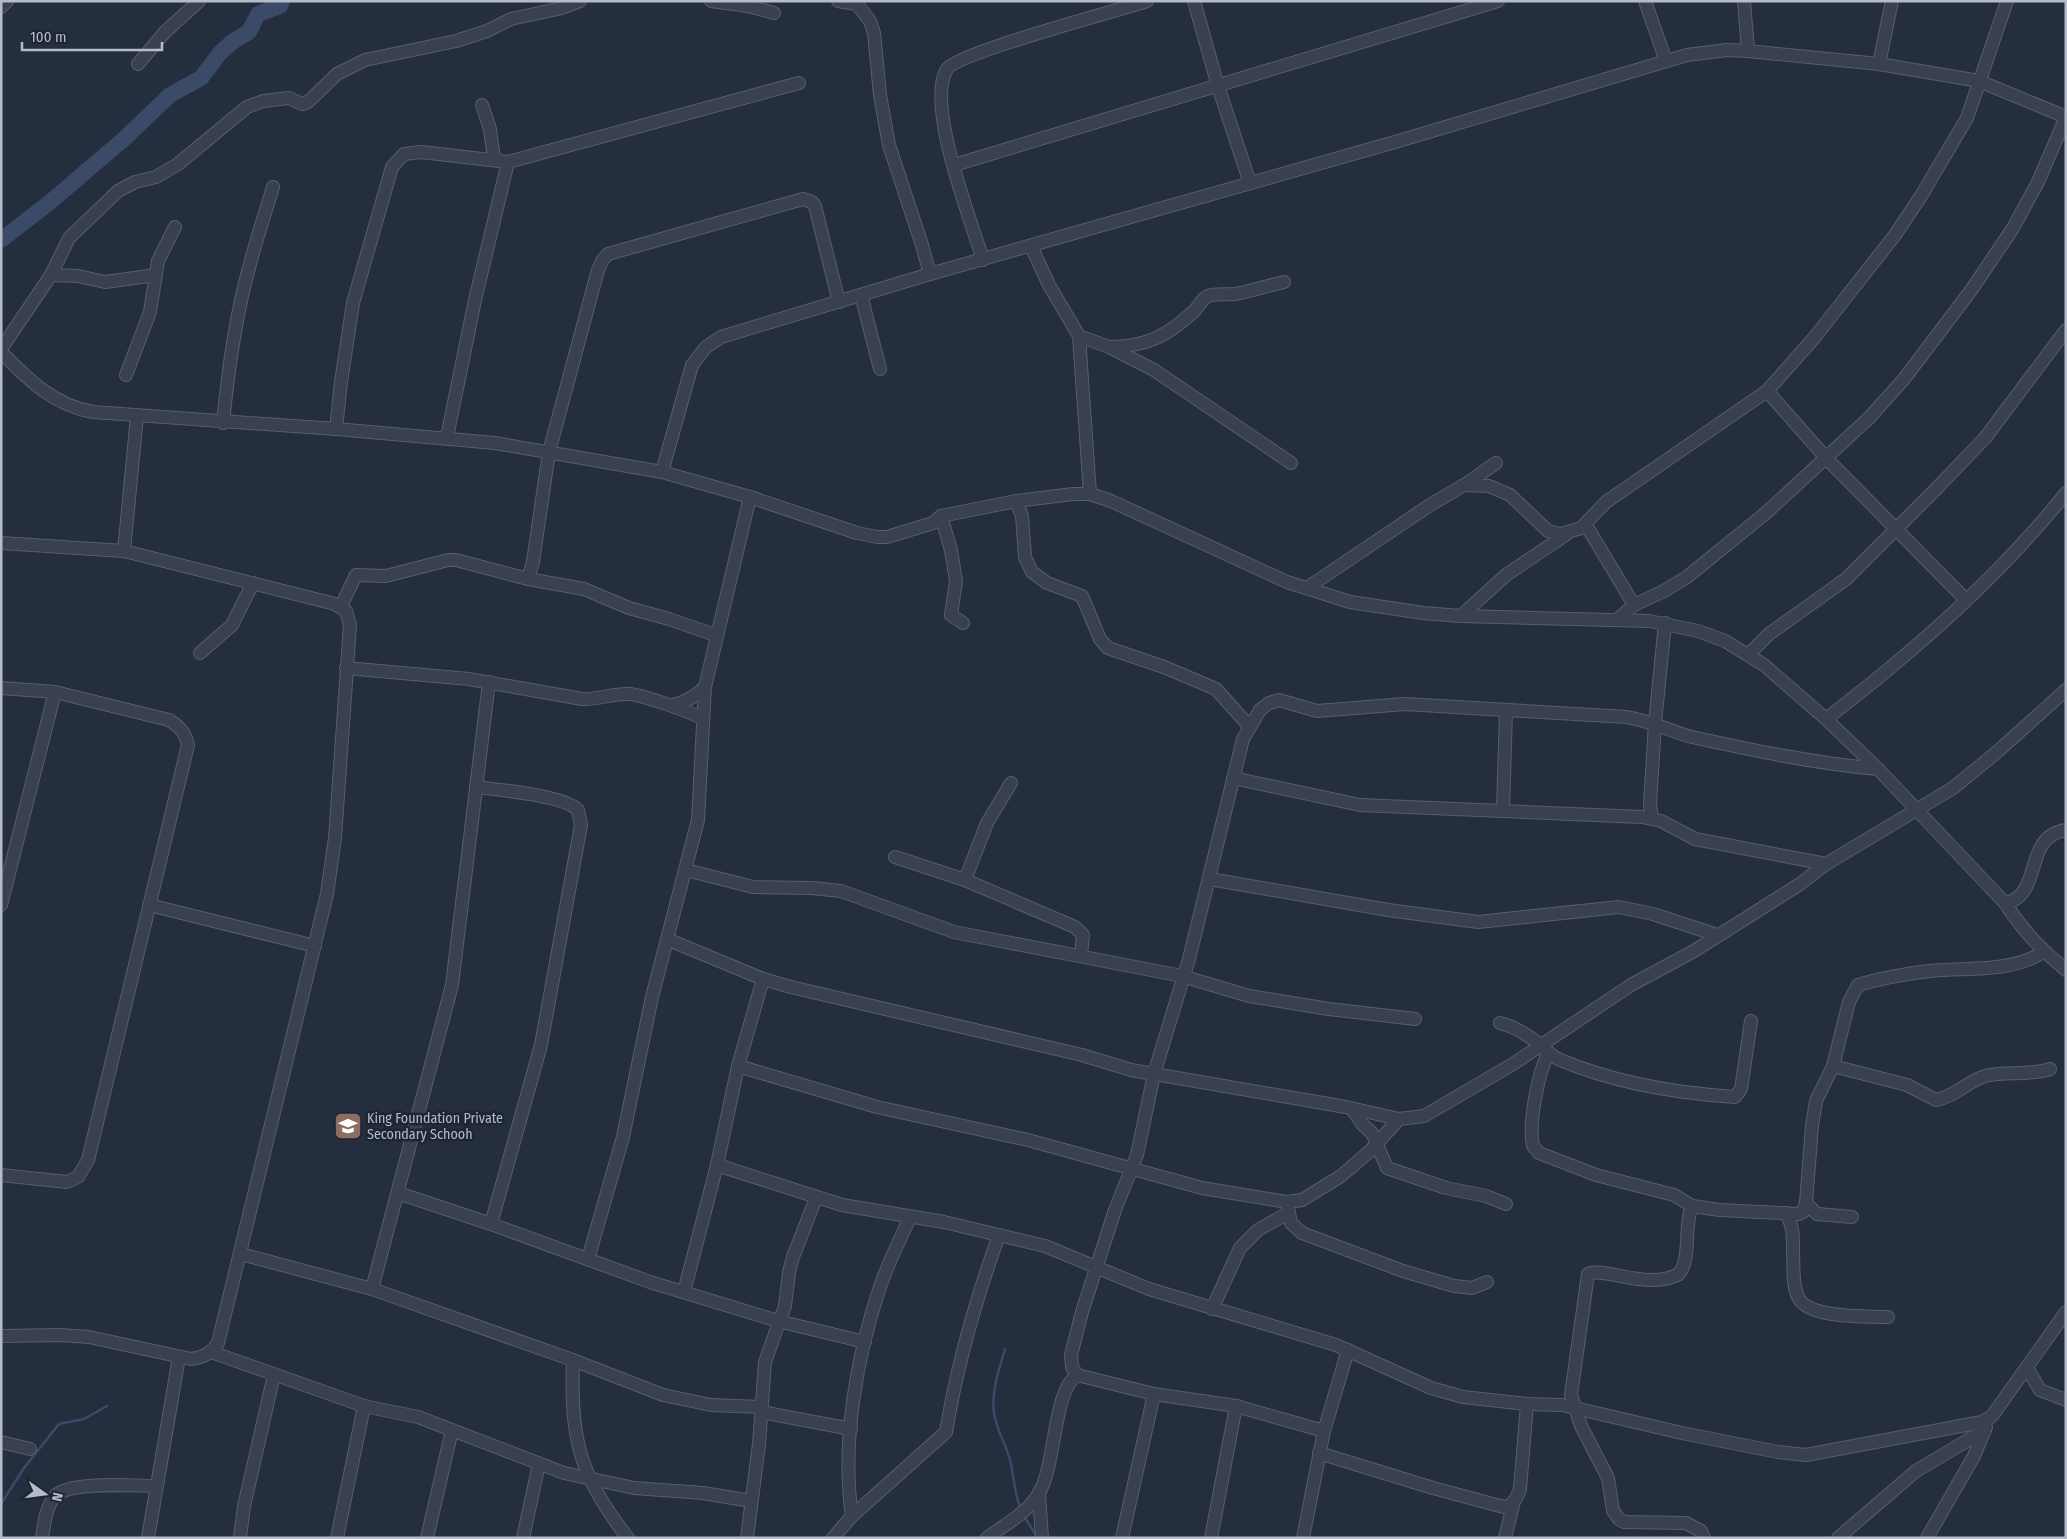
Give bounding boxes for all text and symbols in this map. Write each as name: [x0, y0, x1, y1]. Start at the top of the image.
scale bar: [22, 20, 162, 52]
text: 100 m: [30, 28, 67, 46]
place label: King Foundation Private Secondary Schooh: [367, 1110, 503, 1143]
school or university icon: King Foundation Private Secondary Schooh: [333, 1111, 363, 1141]
north arrow: [20, 1469, 70, 1519]
text: N: [48, 1491, 66, 1503]

